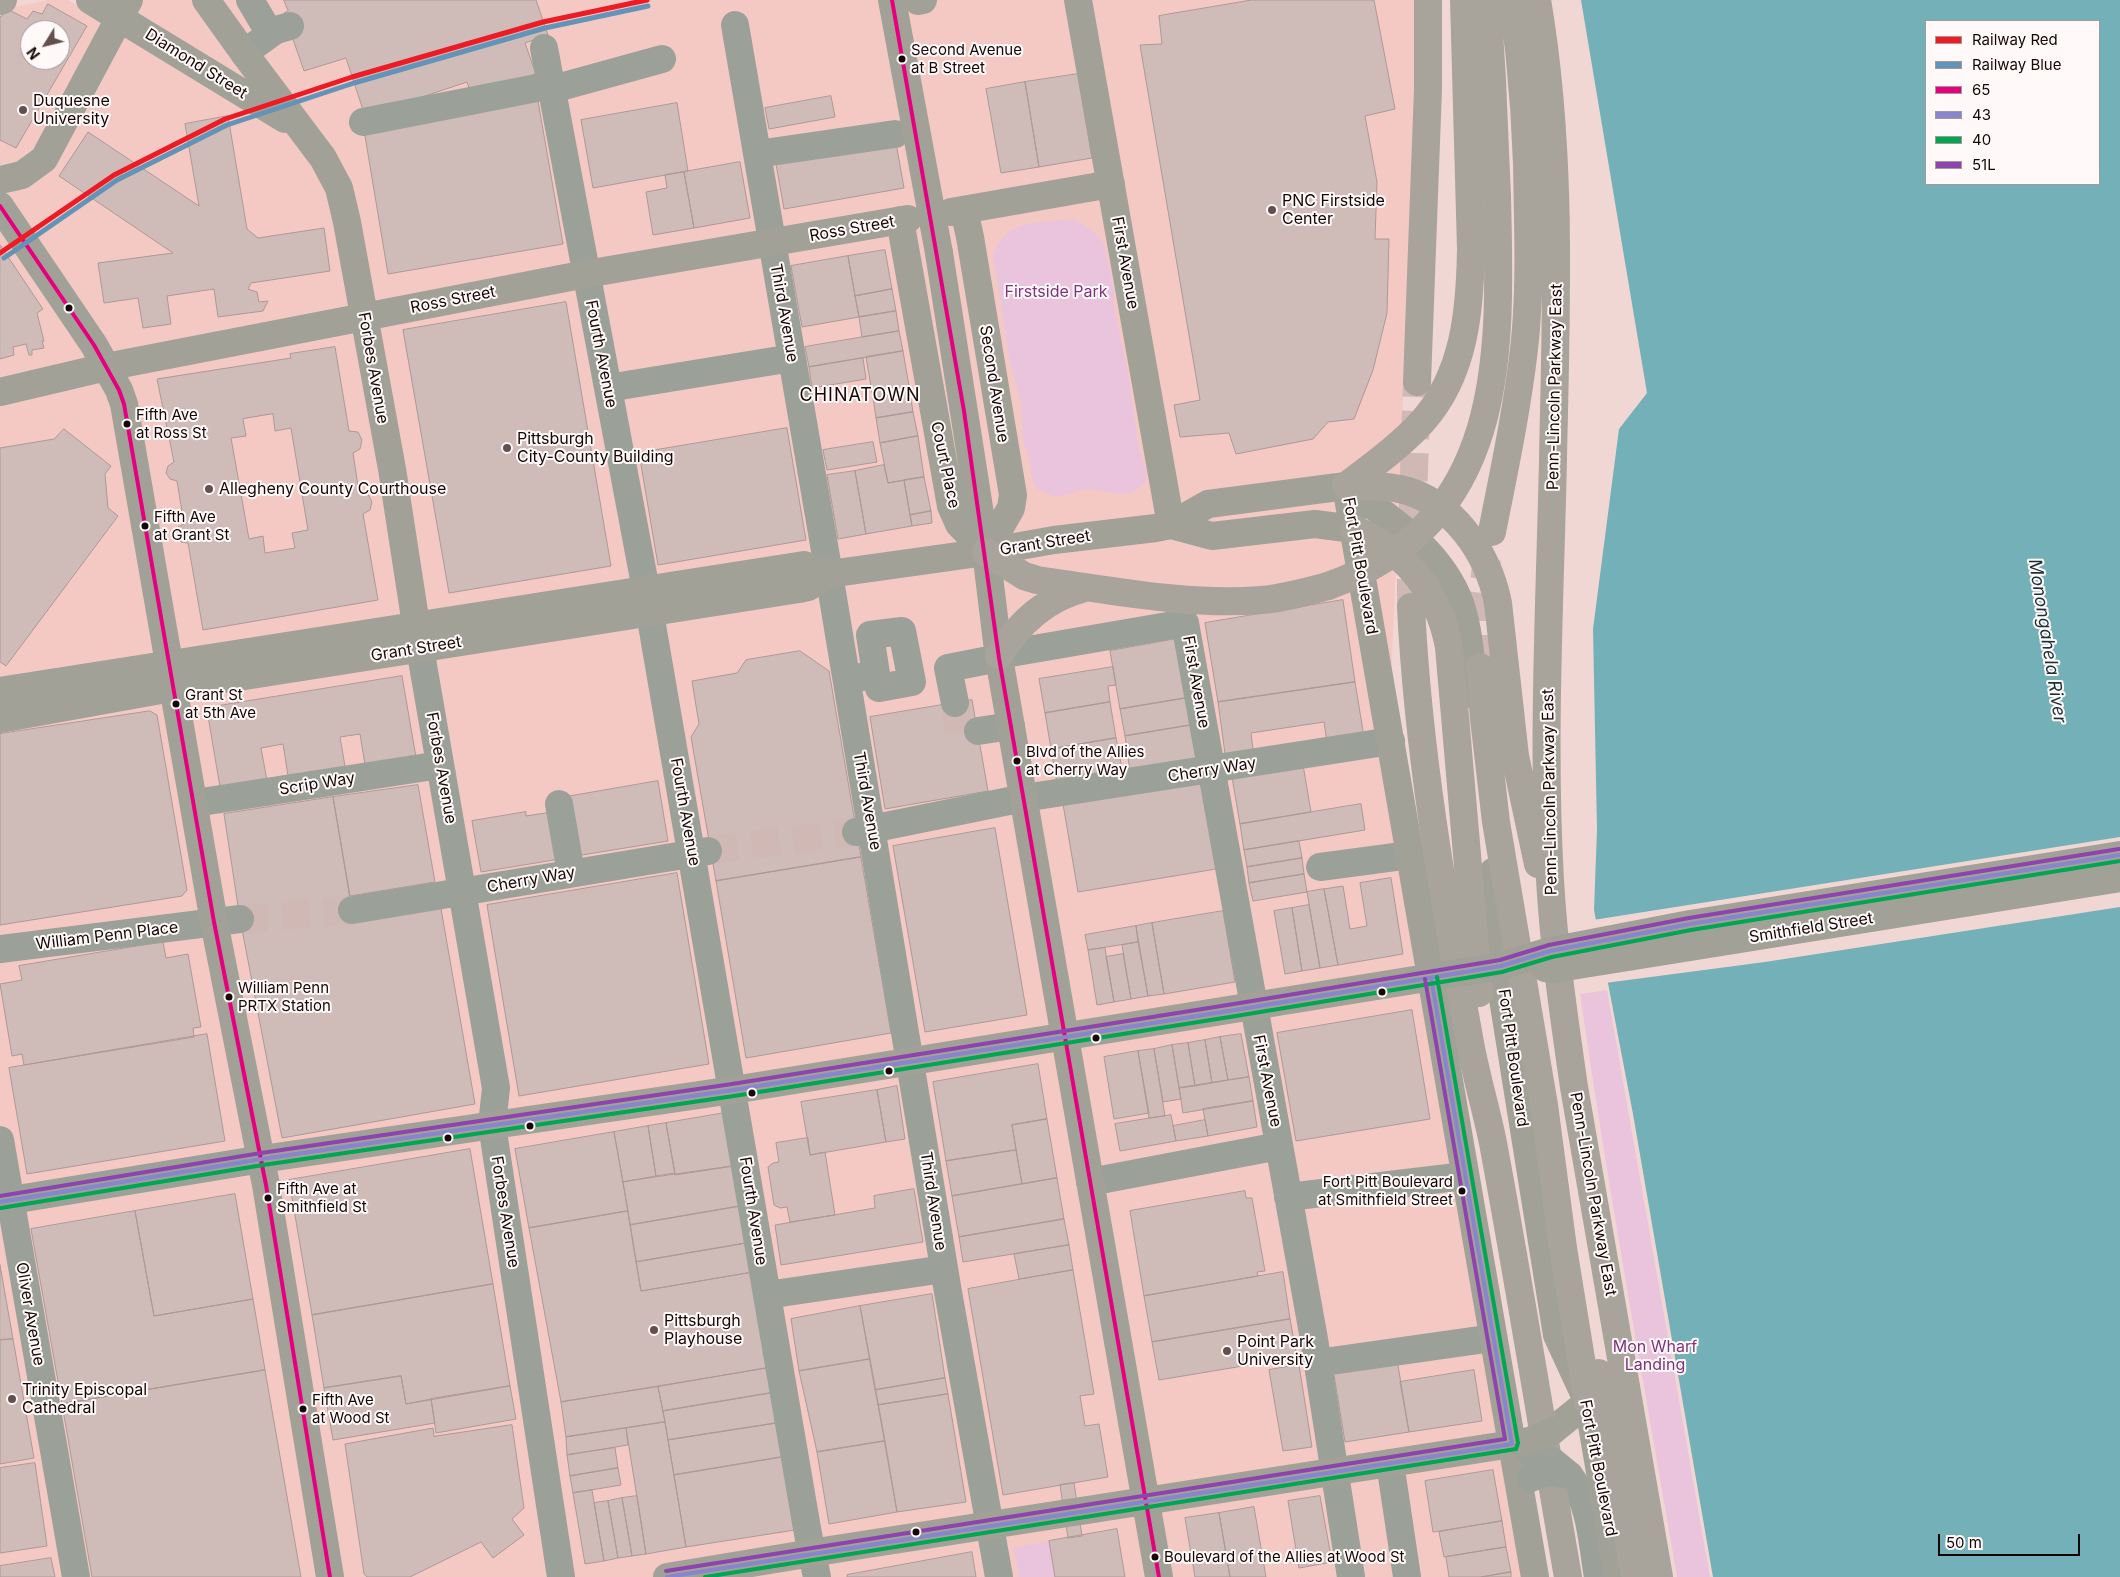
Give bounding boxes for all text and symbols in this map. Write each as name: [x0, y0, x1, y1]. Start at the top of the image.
north arrow: [20, 20, 70, 70]
legend: [1925, 20, 2100, 185]
street label: Diamond Street: [141, 25, 251, 103]
text: Railway Red: [1972, 30, 2058, 49]
place label: Second Avenue at B Street: [911, 41, 1022, 76]
text: N: [23, 44, 43, 63]
marker: Second Avenue at B Street: [897, 54, 907, 64]
text: Railway Blue: [1972, 55, 2061, 74]
text: 65: [1972, 80, 1990, 99]
place label: Duquesne University: [33, 91, 110, 129]
marker: Duquesne University: [17, 104, 29, 116]
text: 43: [1972, 105, 1991, 124]
text: 40: [1972, 130, 1991, 149]
text: 51L: [1972, 155, 1996, 174]
place label: PNC Firstside Center: [1282, 191, 1385, 229]
marker: PNC Firstside Center: [1266, 204, 1278, 216]
street label: Ross Street: [808, 212, 896, 246]
street label: First Avenue: [1107, 215, 1143, 311]
street label: Third Avenue: [766, 262, 802, 364]
street label: Ross Street: [409, 282, 497, 318]
park label: Firstside Park: [1004, 282, 1108, 302]
street label: Penn-Lincoln Parkway East: [1544, 284, 1566, 490]
street label: Fourth Avenue: [581, 298, 621, 410]
unlabelled marker: [64, 303, 74, 313]
street label: Forbes Avenue: [354, 311, 392, 425]
street label: Second Avenue: [975, 324, 1013, 444]
district label: CHINATOWN: [798, 385, 922, 407]
place label: Fifth Ave at Ross St: [136, 406, 207, 441]
marker: Fifth Ave at Ross St: [122, 419, 132, 429]
street label: Court Place: [926, 420, 964, 510]
place label: Pittsburgh City-County Building: [517, 429, 674, 467]
marker: Pittsburgh City-County Building: [501, 442, 513, 454]
place label: Allegheny County Courthouse: [219, 479, 446, 499]
marker: Allegheny County Courthouse: [203, 483, 215, 495]
street label: Fort Pitt Boulevard: [1338, 496, 1382, 636]
place label: Fifth Ave at Grant St: [154, 508, 229, 543]
marker: Fifth Ave at Grant St: [140, 521, 150, 531]
street label: Grant Street: [998, 526, 1092, 560]
water label: Monongahela River: [2023, 558, 2071, 724]
street label: Grant Street: [369, 632, 463, 666]
street label: First Avenue: [1178, 634, 1214, 730]
place label: Grant St at 5th Ave: [185, 686, 256, 721]
street label: Penn-Lincoln Parkway East: [1539, 689, 1561, 895]
marker: Grant St at 5th Ave: [171, 699, 181, 709]
street label: Forbes Avenue: [422, 711, 460, 825]
place label: Blvd of the Allies at Cherry Way: [1026, 743, 1144, 778]
street label: Third Avenue: [849, 750, 885, 852]
street label: Cherry Way: [1166, 754, 1258, 786]
street label: Fourth Avenue: [666, 756, 704, 868]
marker: Blvd of the Allies at Cherry Way: [1012, 756, 1022, 766]
street label: Scrip Way: [278, 769, 356, 799]
street label: Cherry Way: [485, 863, 577, 897]
street label: Smithfield Street: [1748, 909, 1874, 947]
street label: William Penn Place: [35, 918, 179, 954]
place label: William Penn PRTX Station: [238, 979, 331, 1014]
unlabelled marker: [1377, 987, 1387, 997]
street label: Fort Pitt Boulevard: [1494, 988, 1532, 1128]
marker: William Penn PRTX Station: [224, 992, 234, 1002]
unlabelled marker: [1091, 1033, 1101, 1043]
street label: First Avenue: [1249, 1033, 1285, 1129]
unlabelled marker: [884, 1066, 894, 1076]
unlabelled marker: [747, 1088, 757, 1098]
street label: Penn-Lincoln Parkway East: [1566, 1091, 1620, 1297]
unlabelled marker: [525, 1121, 535, 1131]
unlabelled marker: [443, 1133, 453, 1143]
street label: Third Avenue: [916, 1150, 950, 1252]
street label: Forbes Avenue: [487, 1155, 523, 1269]
street label: Fourth Avenue: [735, 1155, 771, 1267]
place label: Fort Pitt Boulevard at Smithfield Street: [1318, 1173, 1453, 1208]
place label: Fifth Ave at Smithfield St: [277, 1180, 367, 1215]
marker: Fort Pitt Boulevard at Smithfield Street: [1457, 1186, 1467, 1196]
marker: Fifth Ave at Smithfield St: [263, 1193, 273, 1203]
street label: Oliver Avenue: [11, 1261, 49, 1367]
place label: Pittsburgh Playhouse: [664, 1311, 742, 1349]
marker: Pittsburgh Playhouse: [648, 1324, 660, 1336]
place label: Point Park University: [1237, 1332, 1314, 1370]
park label: Mon Wharf Landing: [1613, 1337, 1697, 1375]
marker: Point Park University: [1221, 1345, 1233, 1357]
place label: Trinity Episcopal Cathedral: [22, 1380, 147, 1418]
place label: Fifth Ave at Wood St: [312, 1391, 389, 1426]
marker: Trinity Episcopal Cathedral: [6, 1393, 18, 1405]
street label: Fort Pitt Boulevard: [1575, 1398, 1621, 1538]
marker: Fifth Ave at Wood St: [298, 1404, 308, 1414]
scale bar: [1940, 1524, 2082, 1556]
unlabelled marker: [911, 1527, 921, 1537]
text: 50 m: [1946, 1533, 1982, 1552]
place label: Boulevard of the Allies at Wood St: [1164, 1548, 1404, 1566]
marker: Boulevard of the Allies at Wood St: [1150, 1552, 1160, 1562]

